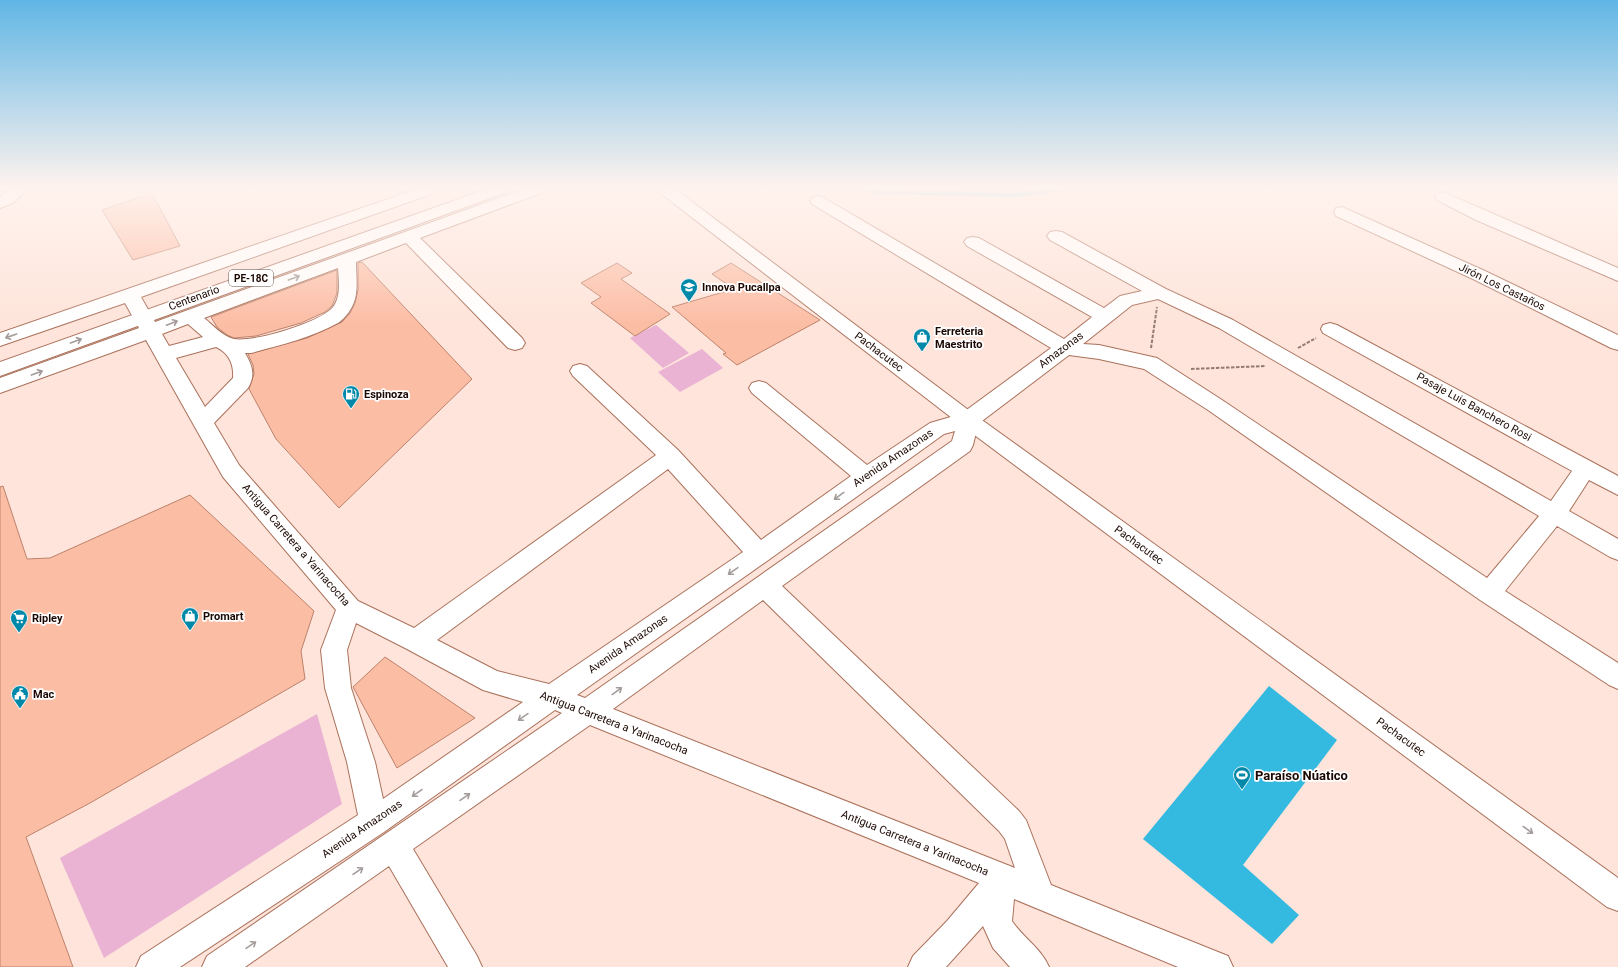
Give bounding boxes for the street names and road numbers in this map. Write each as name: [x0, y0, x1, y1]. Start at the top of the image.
street label: Jirón Los Castaños: [1457, 260, 1548, 314]
road number: PE-18C: [229, 270, 273, 286]
street label: Centenario: [167, 283, 221, 313]
street label: Pachacutec: [852, 329, 906, 375]
street label: Amazonas: [1036, 329, 1086, 371]
street label: Pasaje Luis Banchero Rosi: [1414, 370, 1534, 444]
street label: Avenida Amazonas: [850, 426, 936, 490]
street label: Antigua Carretera a Yarinacocha: [239, 481, 353, 609]
street label: Pachacutec: [1112, 523, 1166, 567]
street label: Avenida Amazonas: [586, 612, 670, 676]
street label: Antigua Carretera a Yarinacocha: [538, 689, 690, 757]
street label: Pachacutec: [1374, 715, 1428, 759]
street label: Avenida Amazonas: [319, 797, 405, 861]
street label: Antigua Carretera a Yarinacocha: [839, 807, 991, 879]

